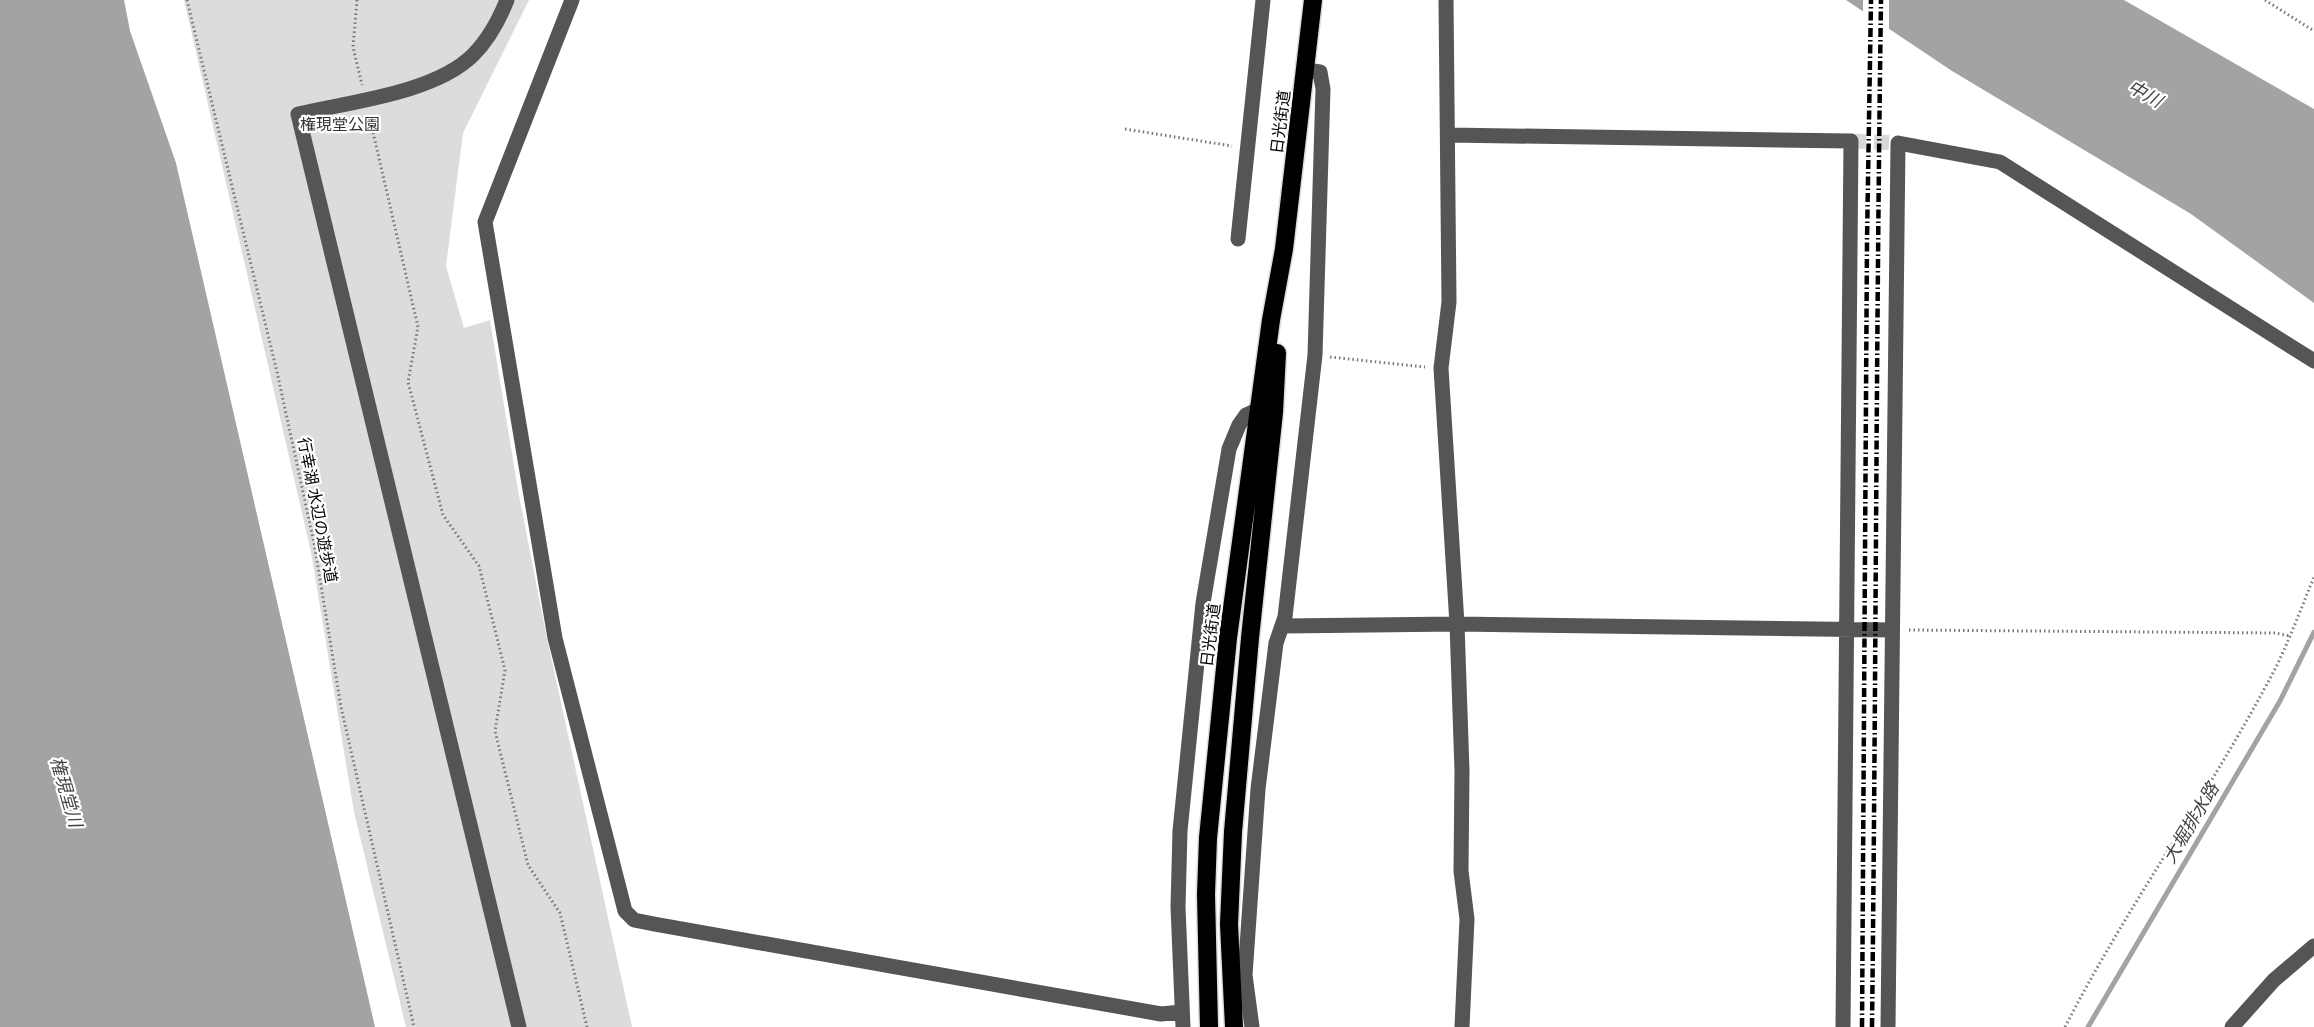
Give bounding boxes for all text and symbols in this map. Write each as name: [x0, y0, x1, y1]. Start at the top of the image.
water label: 中川: [2124, 75, 2168, 112]
street label: 日光街道: [1266, 89, 1294, 155]
park label: 権現堂公園: [300, 114, 380, 134]
street label: 行幸湖 水辺の遊歩道: [294, 435, 342, 585]
street label: 日光街道: [1196, 602, 1224, 668]
water label: 権現堂川: [46, 754, 88, 831]
water label: 大堀排水路: [2158, 777, 2224, 867]

